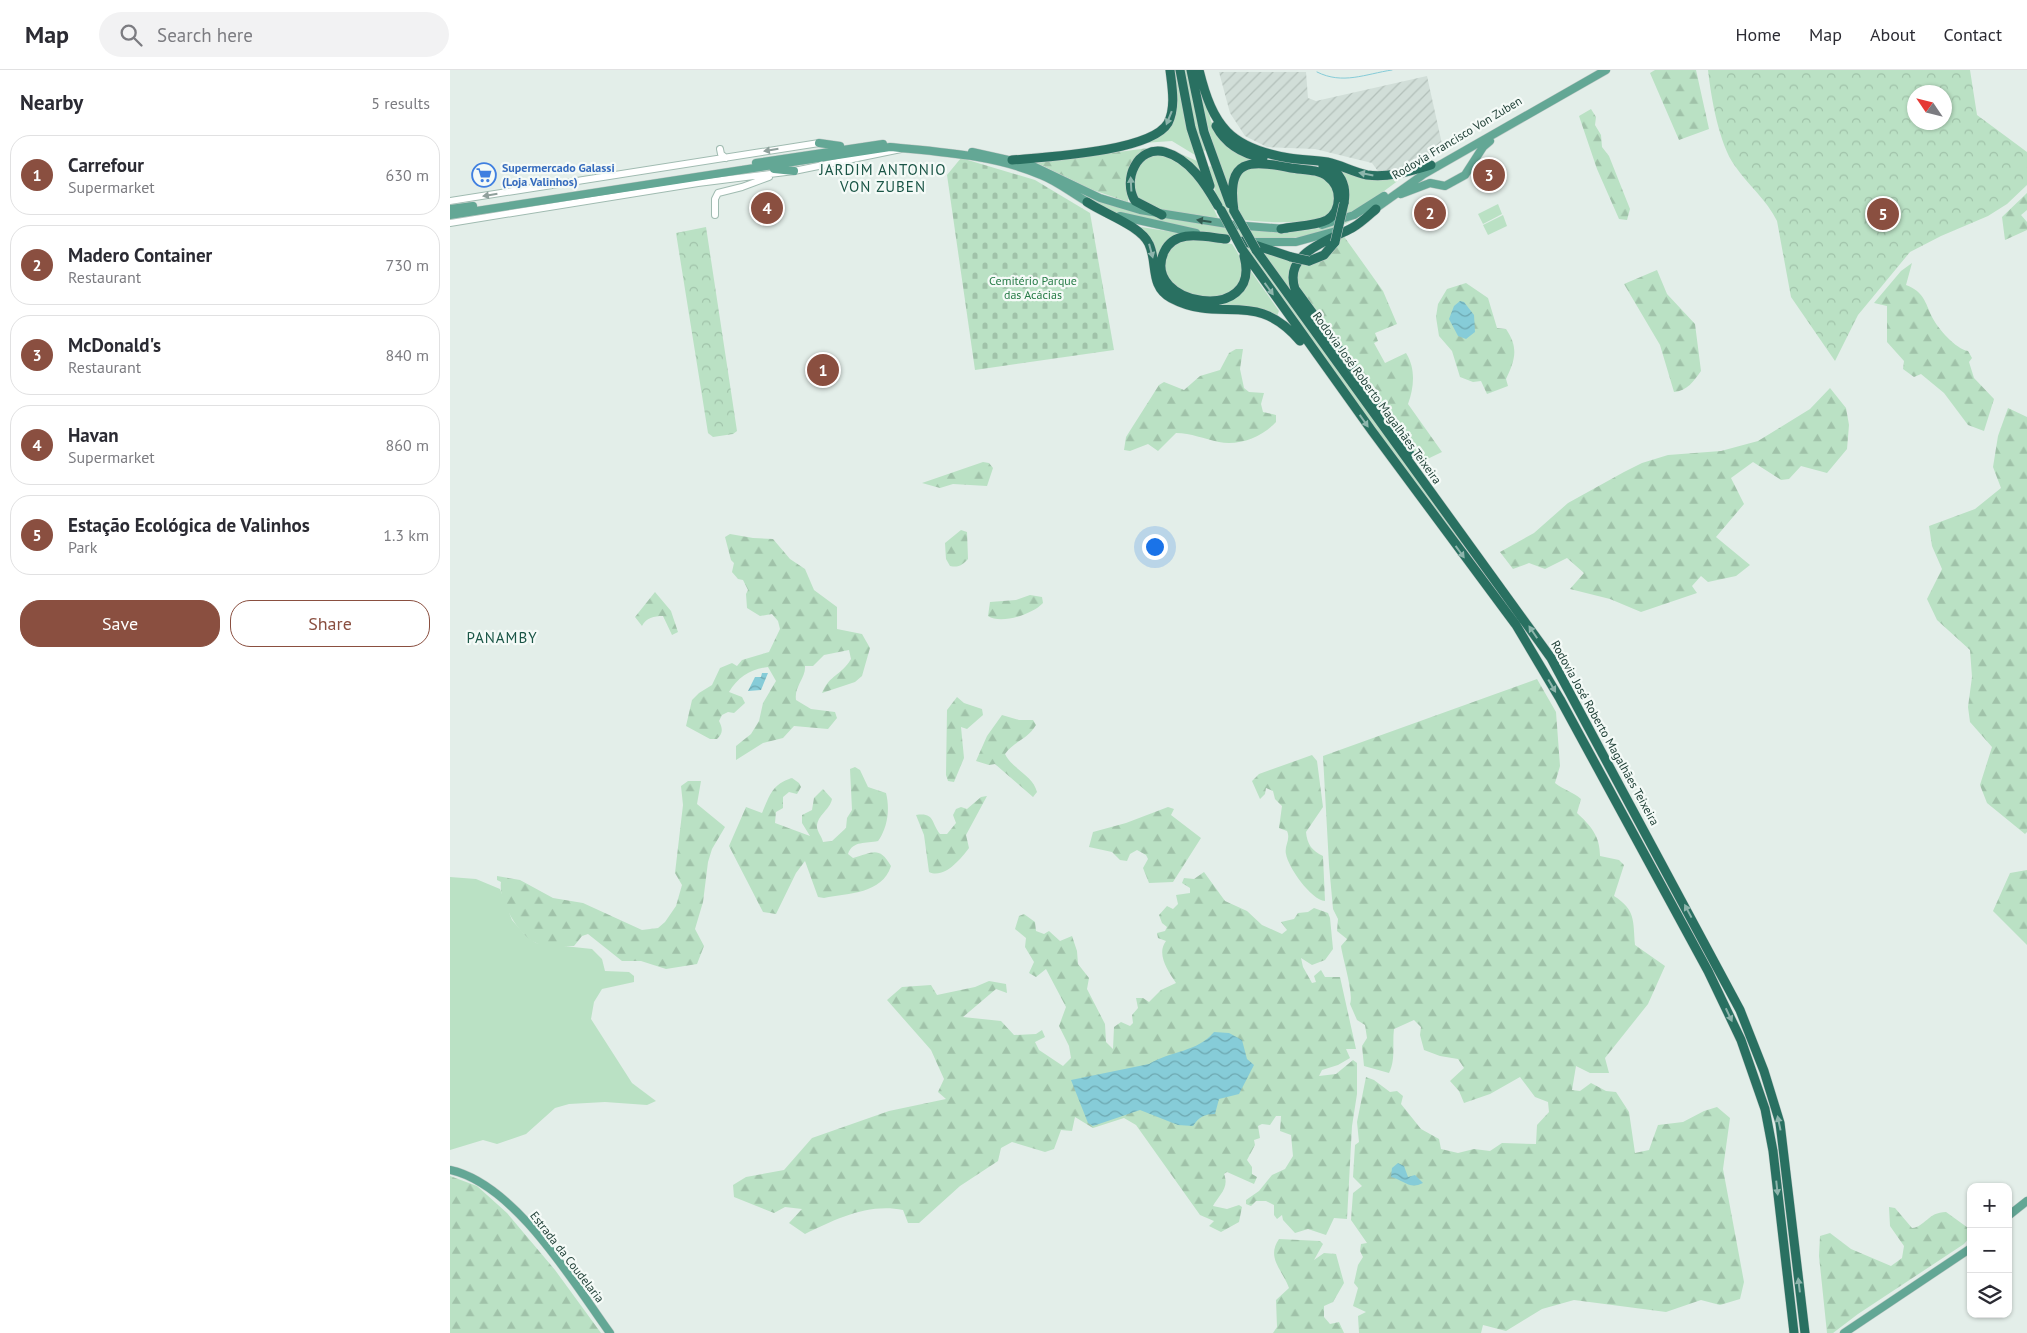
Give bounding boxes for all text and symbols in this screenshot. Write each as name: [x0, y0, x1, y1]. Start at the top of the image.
search box: [99, 12, 449, 57]
text: Map: [25, 19, 69, 50]
icon: search: [117, 21, 145, 49]
text: Search here: [157, 23, 253, 47]
text: Home: [1735, 23, 1781, 46]
text: Map: [1809, 23, 1842, 46]
text: About: [1870, 23, 1916, 46]
text: Contact: [1944, 23, 2002, 46]
north arrow: [1907, 85, 1952, 130]
text: Nearby: [20, 89, 83, 116]
text: 5 results: [371, 93, 430, 113]
street label: Rodovia Francisco Von Zuben: [1389, 93, 1524, 182]
one-way arrow: [1165, 111, 1173, 126]
one-way arrow: [763, 147, 779, 155]
text: Carrefour: [68, 153, 144, 177]
pin: 3: [1473, 156, 1505, 194]
place label: Supermercado Galassi (Loja Valinhos): [502, 160, 615, 189]
district label: JARDIM ANTONIO VON ZUBEN: [818, 160, 947, 196]
supermarket icon: Supermercado Galassi (Loja Valinhos): [471, 162, 497, 188]
text: 1: [32, 165, 42, 185]
text: 630 m: [386, 165, 429, 185]
one-way arrow: [1357, 169, 1373, 177]
one-way arrow: [1126, 176, 1134, 192]
text: Supermarket: [68, 177, 155, 197]
pin: 4: [751, 189, 783, 227]
one-way arrow: [481, 191, 497, 199]
pin: 2: [1414, 194, 1446, 232]
pin: 5: [1867, 195, 1899, 233]
one-way arrow: [1196, 216, 1212, 224]
text: Madero Container: [68, 243, 212, 267]
one-way arrow: [1147, 243, 1155, 258]
text: 2: [32, 255, 42, 275]
text: 730 m: [386, 255, 429, 275]
text: Restaurant: [68, 267, 141, 287]
park label: Cemitério Parque das Acácias: [989, 273, 1077, 302]
one-way arrow: [1264, 282, 1274, 296]
street label: Rodovia José Roberto Magalhães Teixeira: [1310, 309, 1445, 487]
text: McDonald's: [68, 333, 161, 357]
text: 3: [32, 345, 42, 365]
text: 840 m: [386, 345, 429, 365]
pin: 1: [807, 351, 839, 389]
text: Restaurant: [68, 357, 141, 377]
one-way arrow: [1359, 414, 1369, 427]
text: Havan: [68, 423, 119, 447]
text: 4: [32, 435, 42, 455]
text: 860 m: [386, 435, 429, 455]
text: Supermarket: [68, 447, 155, 467]
text: Estação Ecológica de Valinhos: [68, 513, 310, 537]
text: 5: [32, 525, 42, 545]
text: 1.3 km: [383, 525, 429, 545]
your location: [1142, 534, 1168, 560]
text: Park: [68, 537, 97, 557]
one-way arrow: [1455, 545, 1465, 559]
button: Save: [20, 600, 220, 647]
button: Share: [230, 600, 430, 647]
one-way arrow: [1528, 625, 1538, 638]
district label: PANAMBY: [466, 628, 538, 647]
street label: Rodovia José Roberto Magalhães Teixeira: [1548, 638, 1663, 828]
one-way arrow: [1547, 679, 1556, 692]
one-way arrow: [1684, 904, 1693, 918]
one-way arrow: [1725, 1008, 1733, 1022]
one-way arrow: [1775, 1115, 1783, 1131]
one-way arrow: [1773, 1180, 1781, 1196]
map controls: [1967, 1183, 2012, 1318]
button: +: [1967, 1183, 2012, 1228]
street label: Estrada da Coudelaria: [527, 1208, 608, 1305]
button: −: [1967, 1228, 2012, 1273]
button: layers: [1967, 1273, 2012, 1318]
one-way arrow: [1795, 1276, 1803, 1292]

